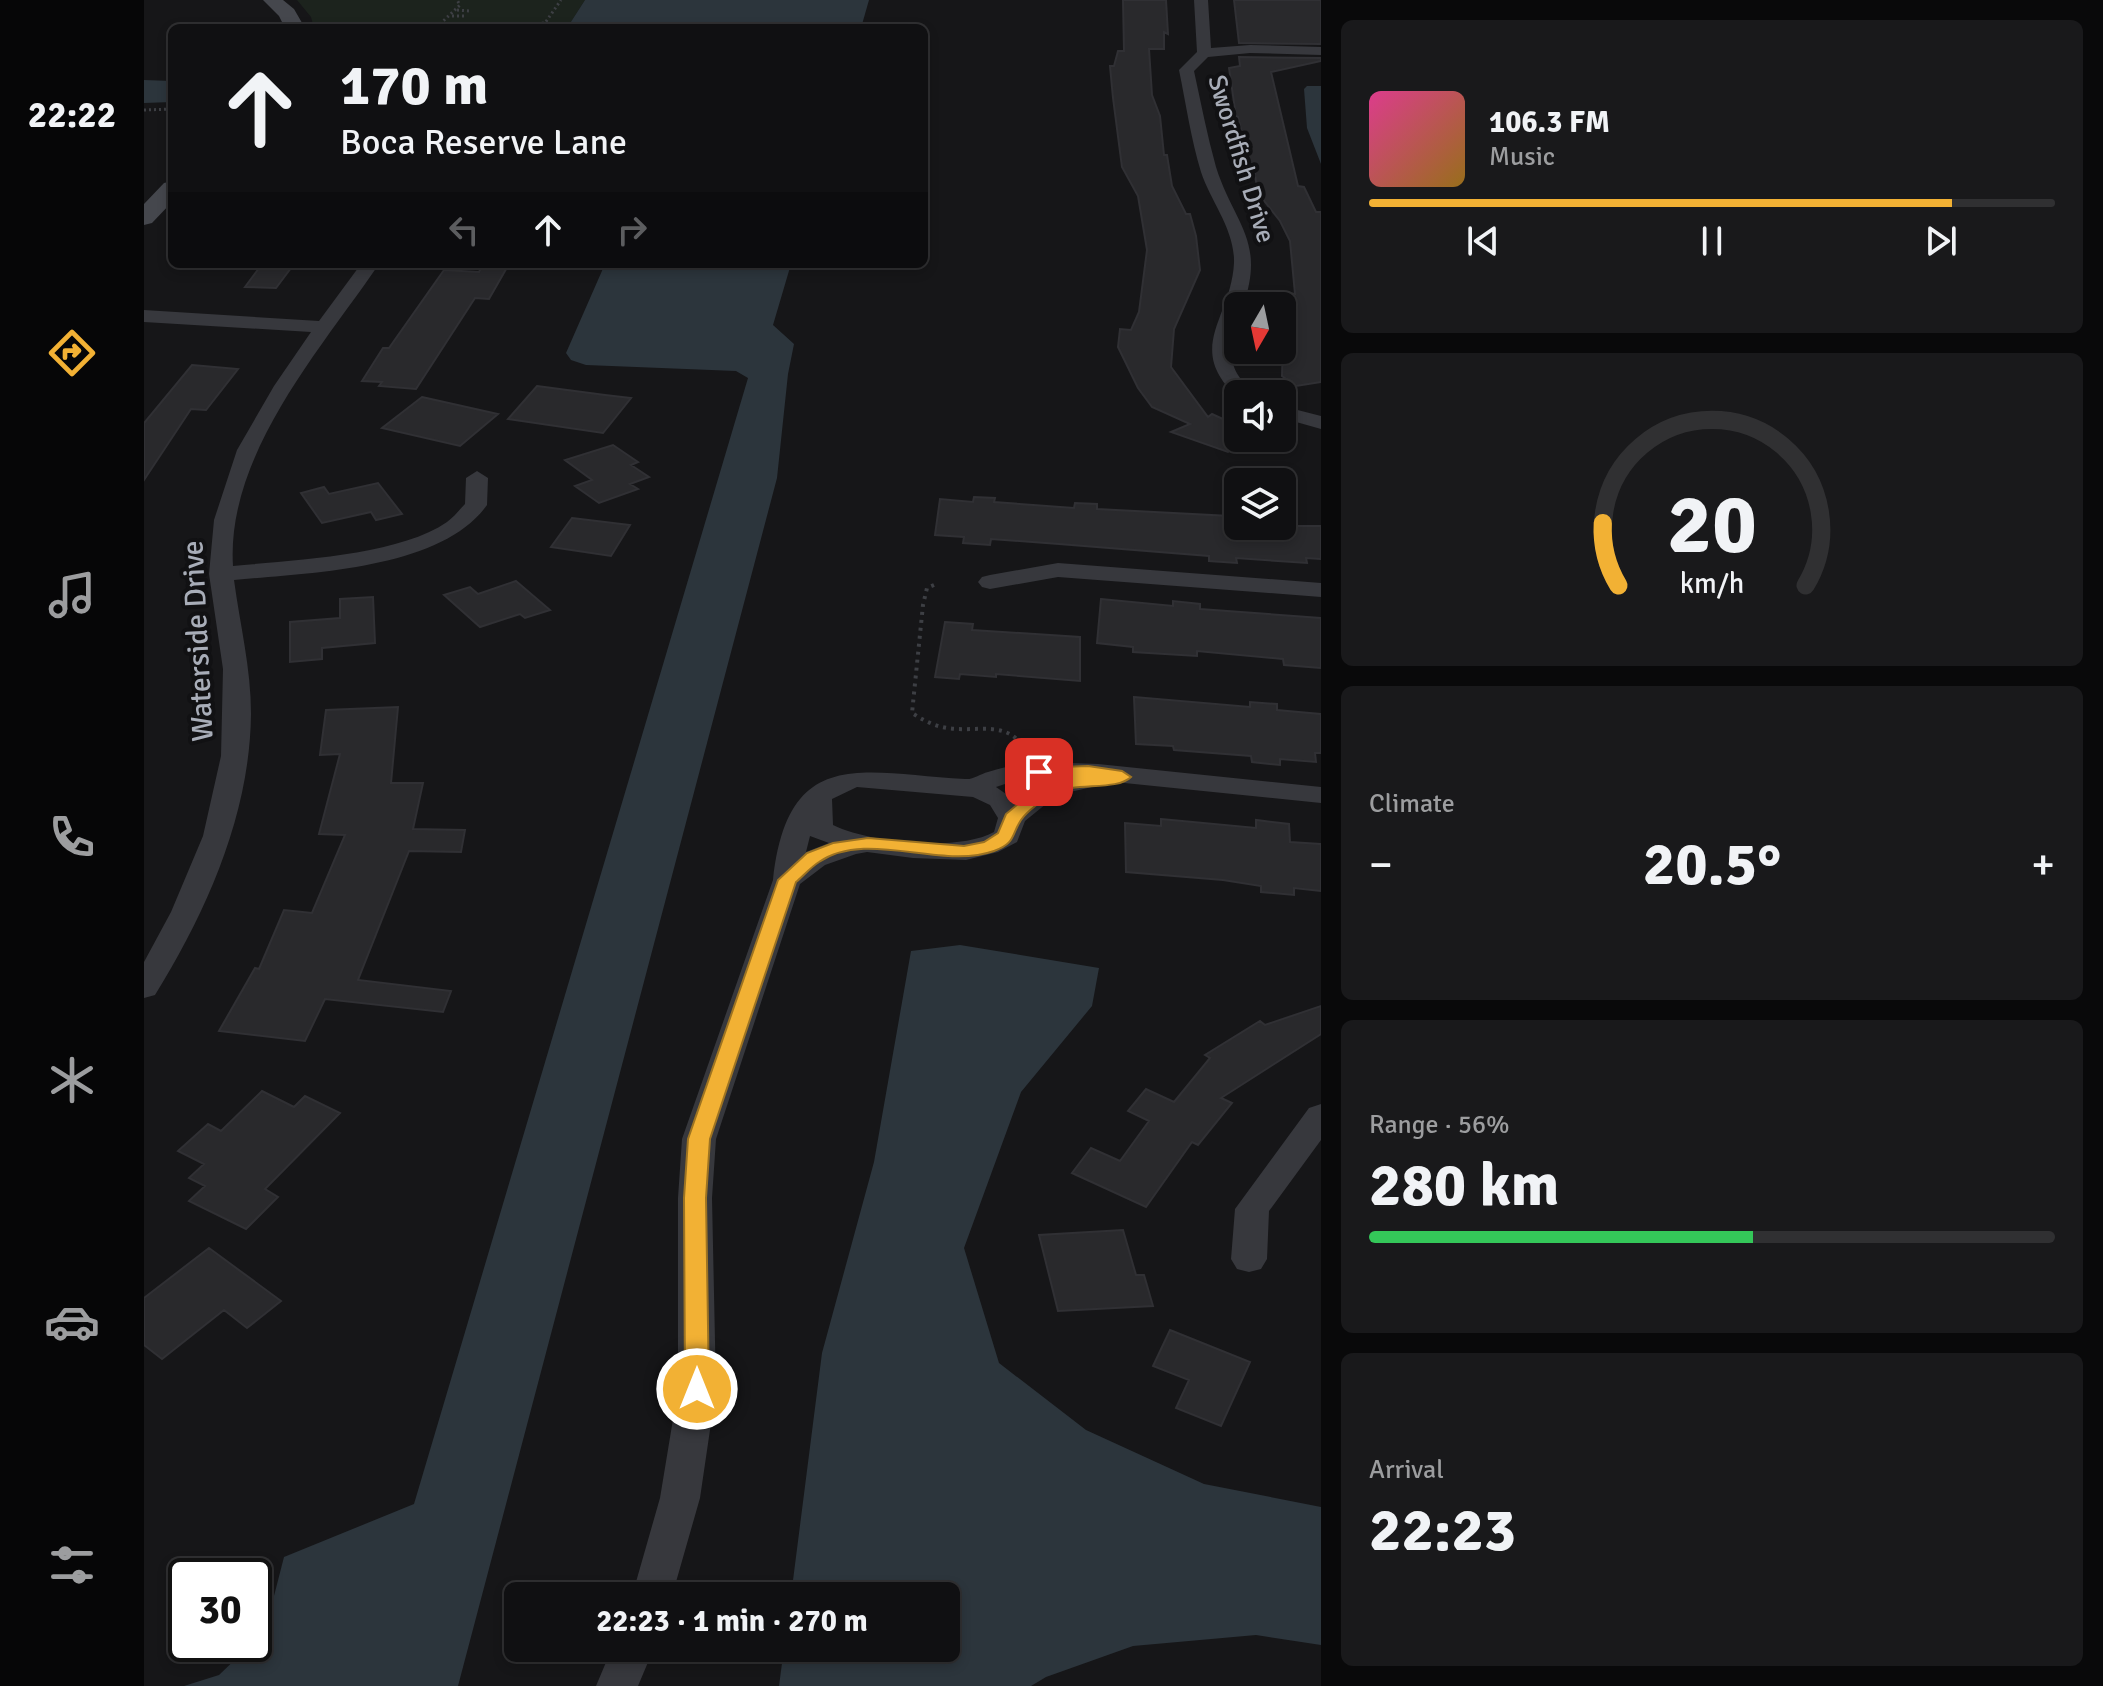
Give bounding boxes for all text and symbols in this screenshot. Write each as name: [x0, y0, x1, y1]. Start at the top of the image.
text: 170 m: [340, 51, 488, 120]
icon: ahead: [208, 56, 312, 160]
street label: Swordfish Drive: [1200, 71, 1282, 247]
text: 22:22: [28, 93, 116, 138]
text: 106.3 FM: [1489, 104, 1610, 141]
text: Boca Reserve Lane: [340, 120, 627, 165]
text: Music: [1489, 141, 1555, 173]
icon: left: [442, 208, 486, 252]
icon: ahead: [526, 208, 570, 252]
icon: right: [610, 208, 654, 252]
icon: previous: [1461, 219, 1505, 263]
icon: pause: [1690, 219, 1734, 263]
icon: next: [1919, 219, 1963, 263]
north arrow: [1224, 292, 1296, 364]
map controls: [1224, 292, 1296, 540]
icon: directions: [44, 325, 100, 381]
button: sound: [1224, 380, 1296, 452]
button: layers: [1224, 468, 1296, 540]
text: 20: [1667, 473, 1757, 575]
street label: Waterside Drive: [174, 539, 222, 743]
text: km/h: [1680, 566, 1744, 601]
icon: music: [44, 567, 100, 623]
pin: [1005, 738, 1073, 806]
icon: arrive: [1017, 750, 1061, 794]
text: Climate: [1369, 788, 1455, 820]
icon: phone: [44, 809, 100, 865]
text: 20.5°: [1643, 828, 1781, 902]
text: −: [1369, 838, 1393, 892]
text: +: [2031, 838, 2055, 892]
icon: climate: [44, 1052, 100, 1108]
text: Range · 56%: [1369, 1109, 1510, 1141]
text: 280 km: [1369, 1149, 1559, 1223]
icon: car: [44, 1294, 100, 1350]
position arrow: [655, 1347, 739, 1431]
text: Arrival: [1369, 1454, 1444, 1486]
text: 22:23: [1369, 1494, 1516, 1568]
icon: filters: [44, 1537, 100, 1593]
speed limit sign: 30: [168, 1558, 272, 1662]
text: 22:23 · 1 min · 270 m: [596, 1603, 868, 1640]

